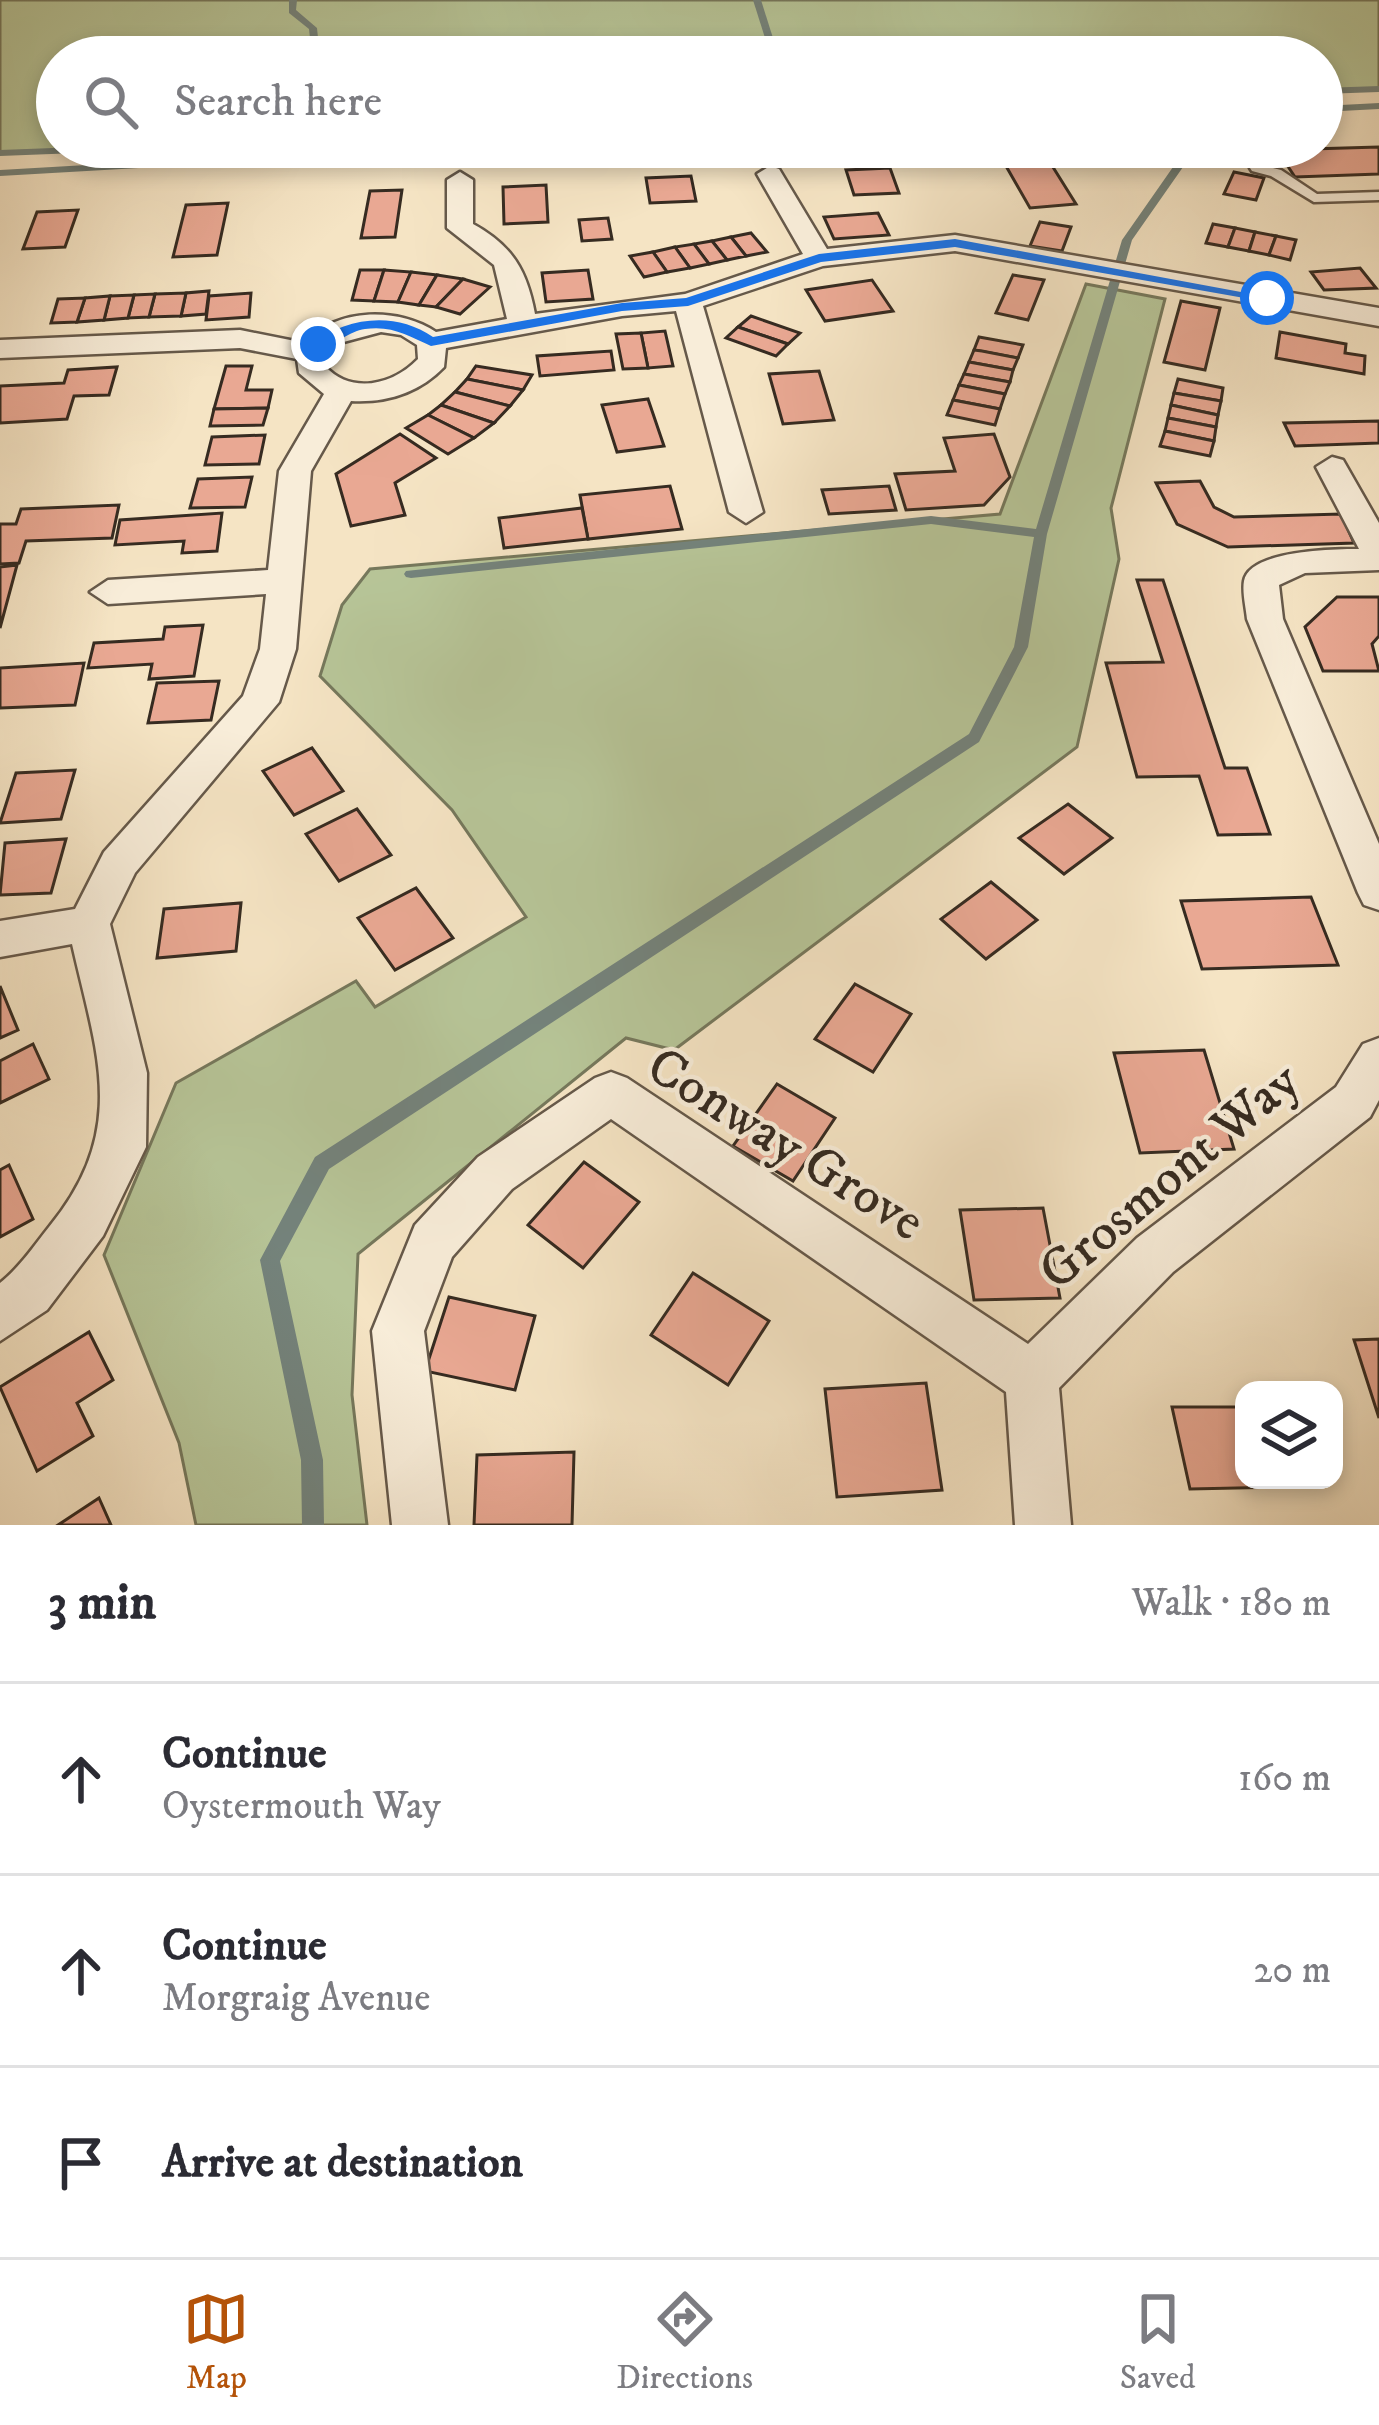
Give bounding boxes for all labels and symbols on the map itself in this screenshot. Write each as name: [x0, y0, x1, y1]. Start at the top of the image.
route start: [1240, 271, 1294, 325]
route end: [291, 317, 345, 371]
street label: Conway Grove: [634, 1033, 936, 1257]
street label: Grosmont Way: [1026, 1048, 1314, 1306]

